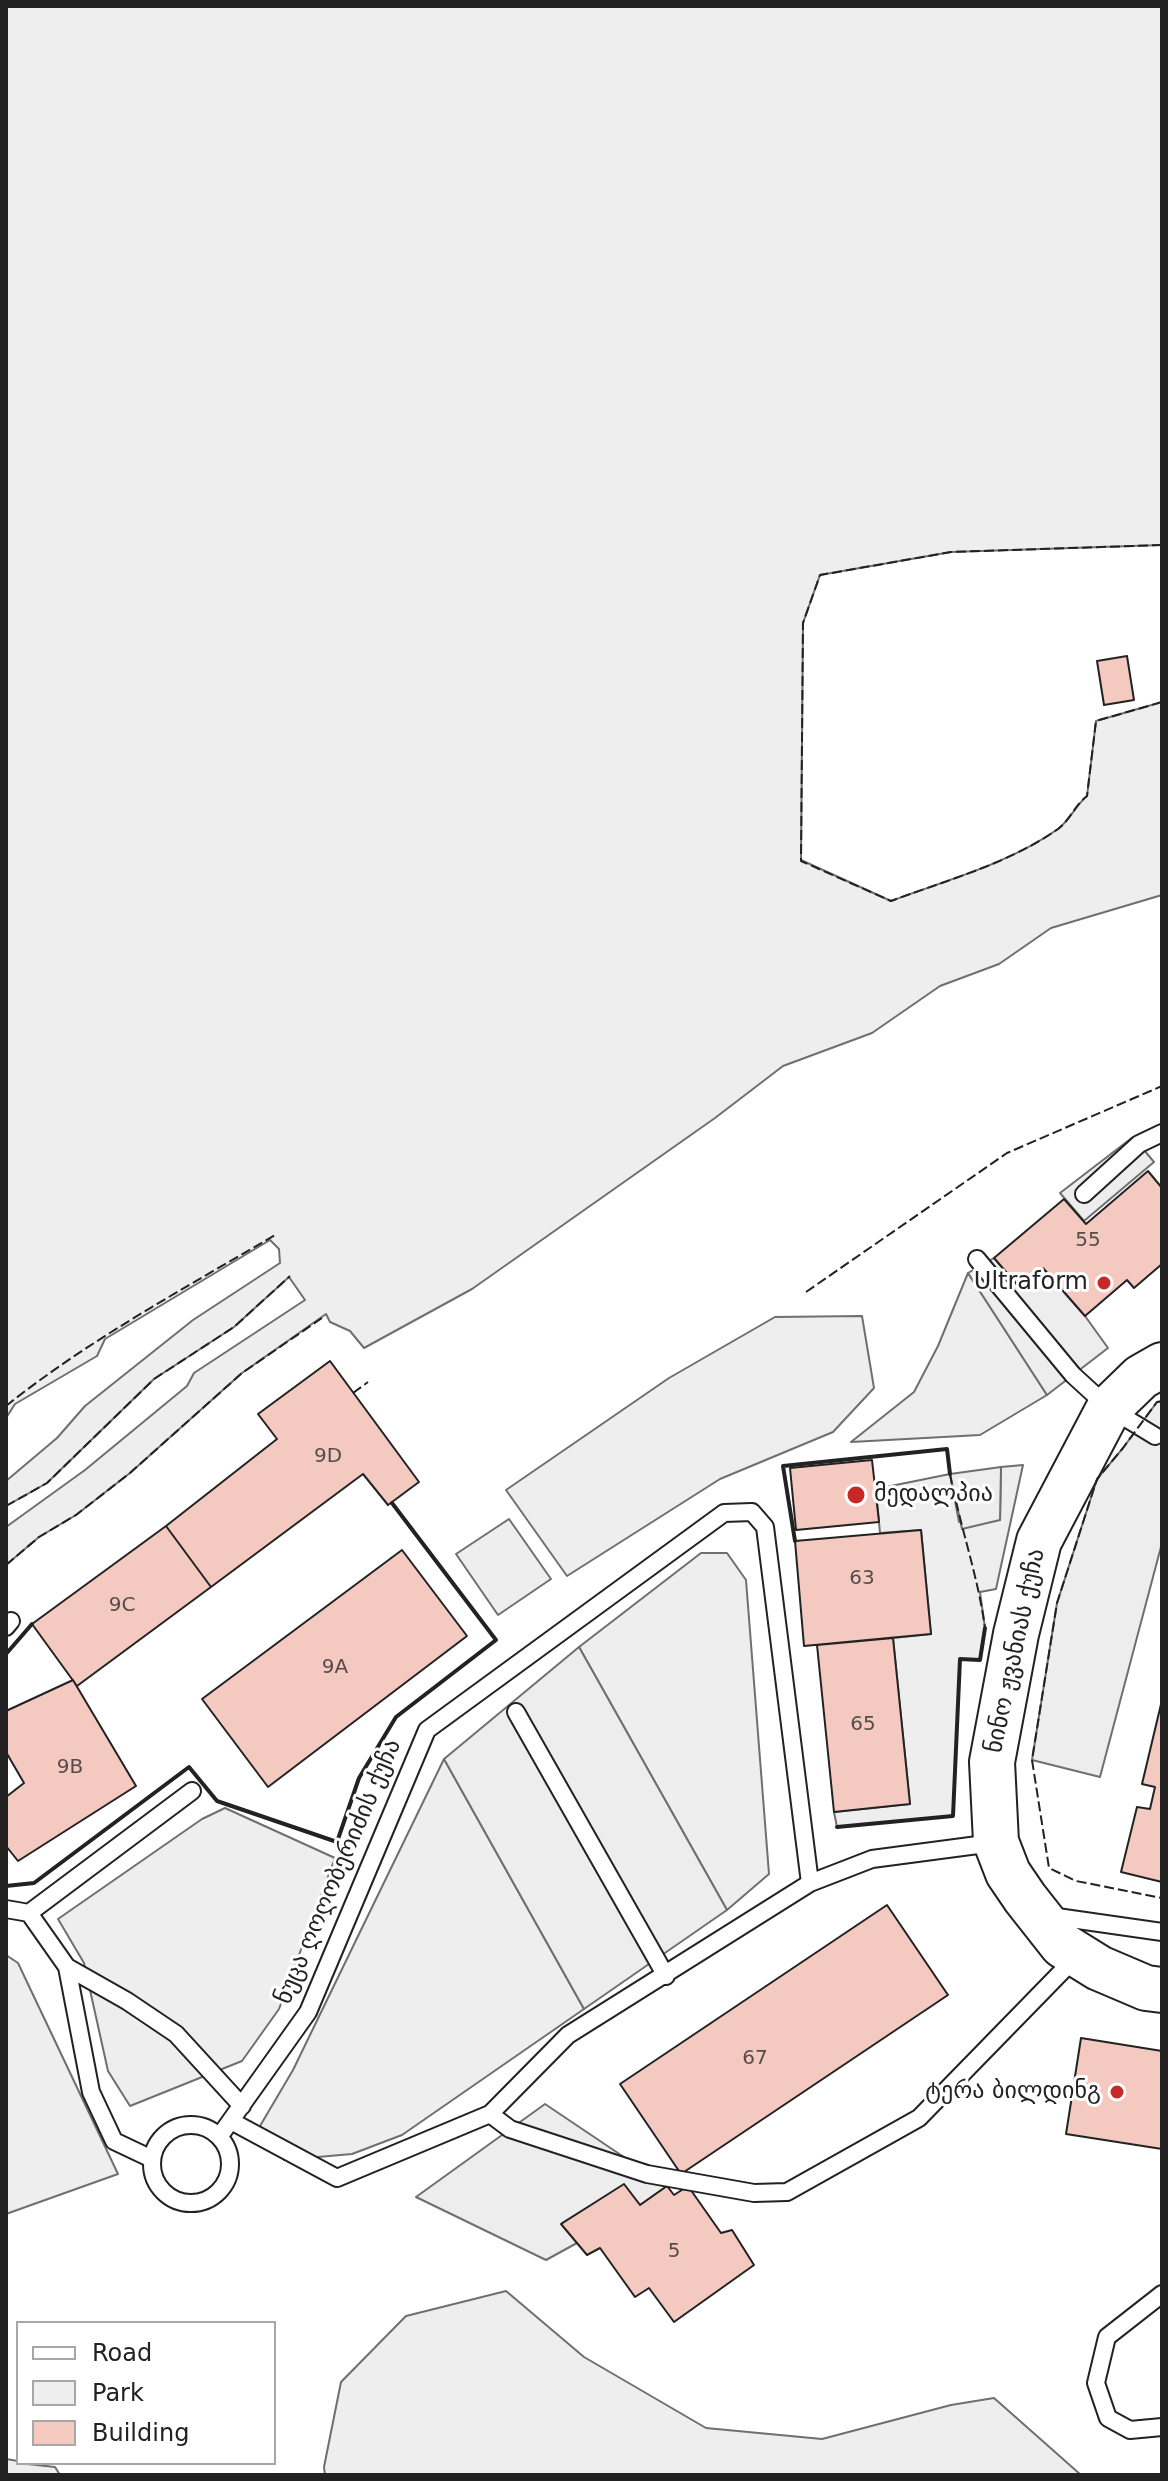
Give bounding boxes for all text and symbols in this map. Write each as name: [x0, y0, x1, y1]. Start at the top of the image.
house number: 55: [1075, 1229, 1101, 1253]
place label: Ultraform: [974, 1269, 1088, 1297]
marker: Ultraform: [1095, 1274, 1113, 1292]
house number: 9D: [314, 1445, 342, 1469]
place label: მედალპია: [874, 1481, 993, 1509]
marker: მედალპია: [845, 1484, 867, 1506]
street label: ნინო ჟვანიას ქუჩა: [980, 1546, 1052, 1756]
house number: 63: [849, 1567, 875, 1591]
house number: 9C: [109, 1594, 135, 1618]
house number: 9A: [322, 1656, 348, 1680]
house number: 65: [850, 1713, 876, 1737]
street label: ნუცა ღოღობერიძის ქუჩა: [270, 1735, 408, 2009]
house number: 9B: [57, 1756, 83, 1780]
house number: 67: [742, 2047, 768, 2071]
place label: ტერა ბილდინგ: [925, 2078, 1101, 2106]
marker: ტერა ბილდინგ: [1108, 2083, 1126, 2101]
house number: 5: [668, 2240, 680, 2264]
legend: [16, 2321, 276, 2465]
text: Road: [92, 2339, 152, 2367]
text: Park: [92, 2379, 144, 2407]
text: Building: [92, 2419, 189, 2447]

